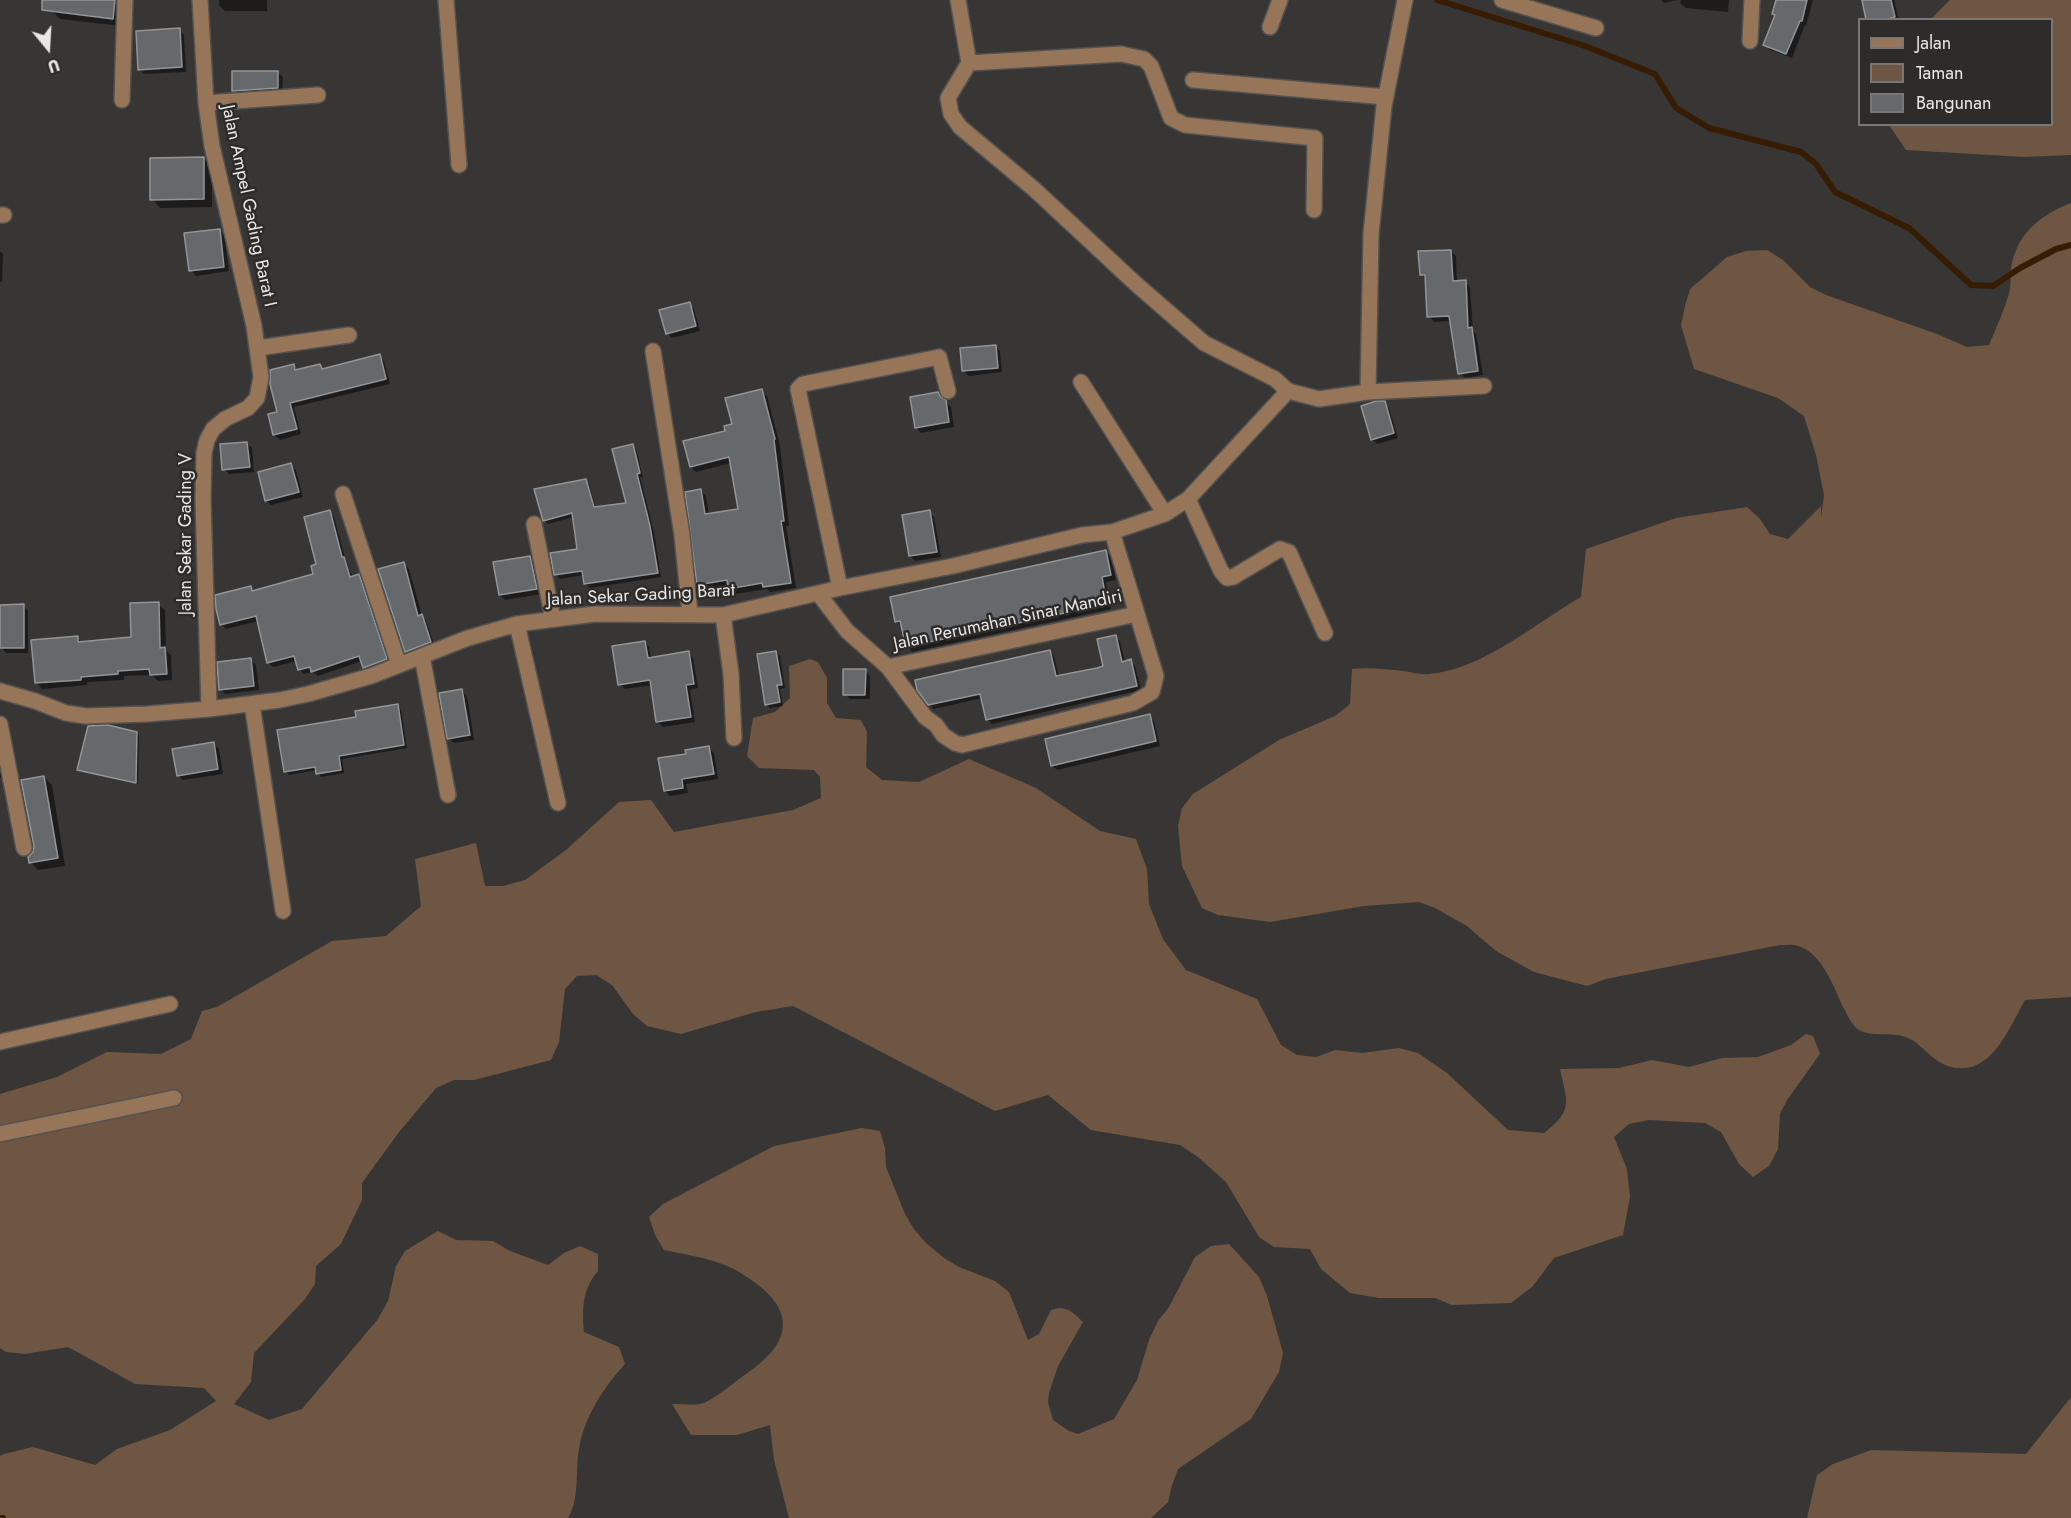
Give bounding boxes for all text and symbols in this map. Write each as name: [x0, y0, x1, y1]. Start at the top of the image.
north arrow: [18, 18, 78, 78]
legend: [1858, 18, 2053, 126]
text: Jalan: [1916, 30, 1951, 56]
text: U: [45, 53, 63, 78]
text: Taman: [1916, 60, 1963, 86]
text: Bangunan: [1916, 90, 1991, 116]
street label: Jalan Ampel Gading Barat I: [216, 103, 280, 309]
street label: Jalan Sekar Gading V: [176, 453, 198, 615]
street label: Jalan Sekar Gading Barat: [546, 580, 736, 612]
street label: Jalan Perumahan Sinar Mandiri: [892, 586, 1124, 656]

